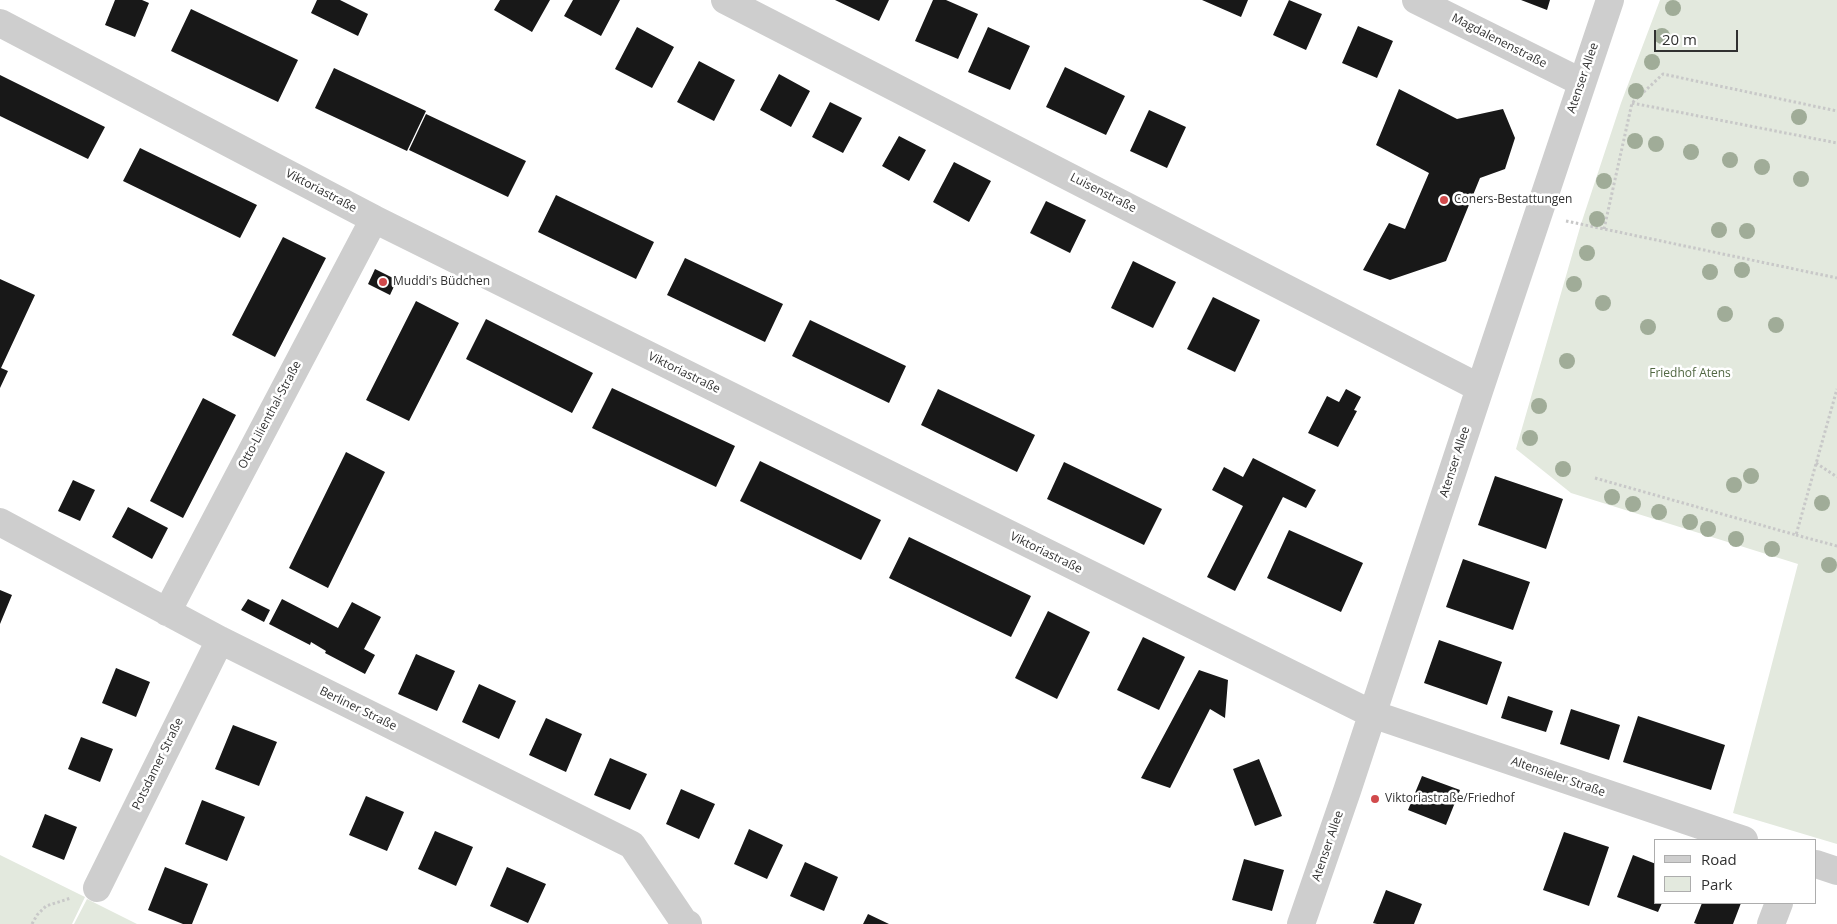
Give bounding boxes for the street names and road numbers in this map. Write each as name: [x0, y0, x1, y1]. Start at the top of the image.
street label: Magdalenenstraße: [1449, 11, 1549, 71]
street label: Atenser Allee: [1564, 41, 1602, 115]
street label: Viktoriastraße: [283, 166, 359, 216]
street label: Luisenstraße: [1068, 170, 1138, 216]
street label: Viktoriastraße: [646, 349, 722, 397]
street label: Otto-Lilienthal-Straße: [235, 359, 305, 471]
street label: Atenser Allee: [1437, 425, 1473, 499]
street label: Viktoriastraße: [1008, 529, 1084, 577]
street label: Berliner Straße: [317, 684, 399, 734]
street label: Potsdamer Straße: [129, 715, 187, 813]
street label: Altensieler Straße: [1509, 754, 1607, 800]
street label: Atenser Allee: [1309, 809, 1347, 883]

